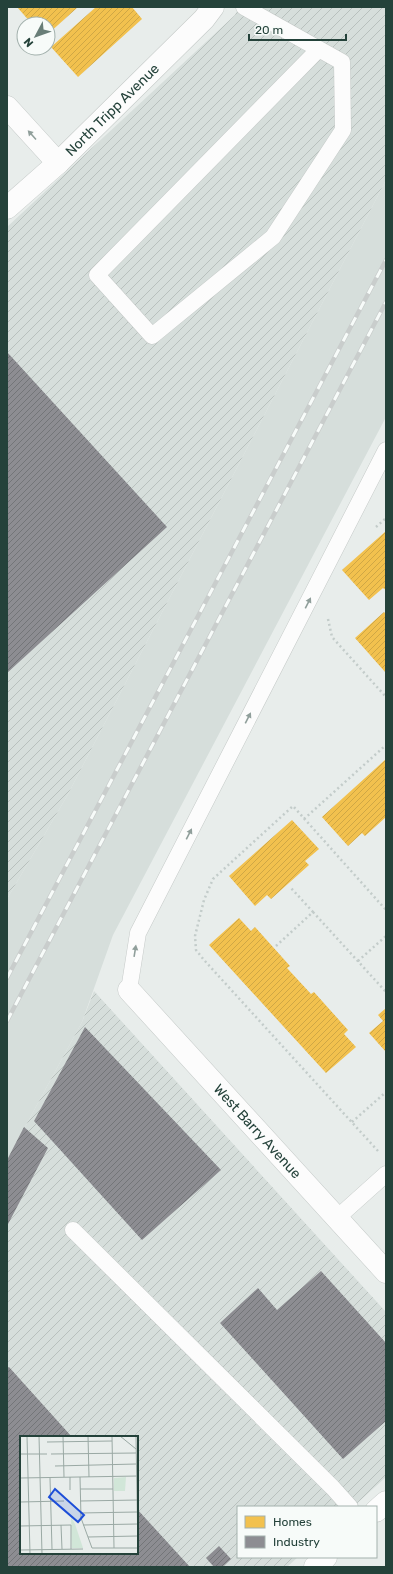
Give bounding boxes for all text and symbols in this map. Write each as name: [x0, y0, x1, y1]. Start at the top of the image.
north arrow: [16, 16, 56, 56]
scale bar: [249, 16, 346, 42]
text: 20 m: [255, 23, 283, 37]
text: N: [21, 35, 36, 49]
street label: North Tripp Avenue: [62, 60, 163, 159]
one-way arrow: [27, 130, 37, 140]
one-way arrow: [304, 597, 311, 608]
one-way arrow: [245, 712, 251, 724]
one-way arrow: [186, 828, 192, 840]
one-way arrow: [132, 945, 138, 957]
street label: West Barry Avenue: [210, 1080, 305, 1182]
inset map: [20, 1436, 138, 1554]
legend: [237, 1506, 377, 1558]
text: Homes: [273, 1515, 312, 1529]
text: Industry: [273, 1535, 320, 1549]

